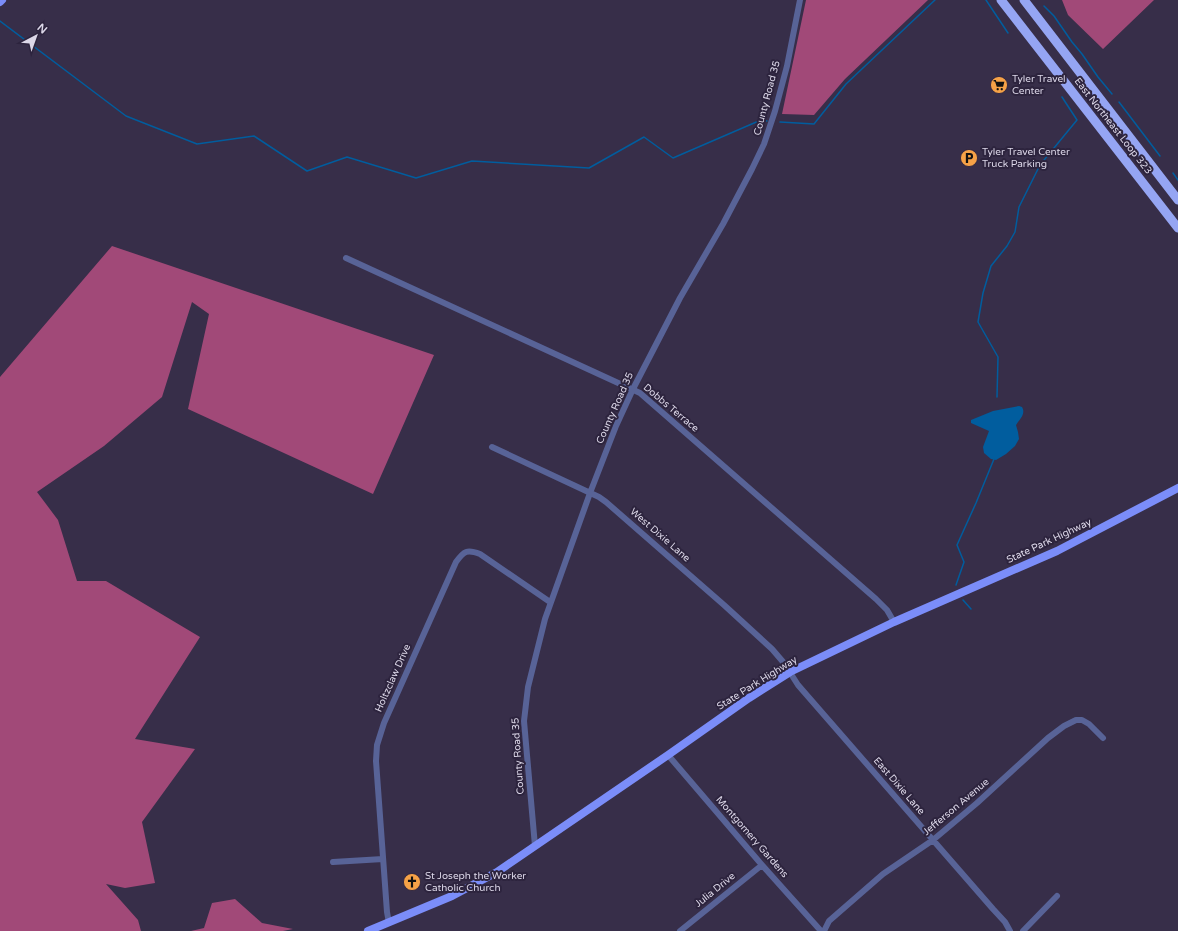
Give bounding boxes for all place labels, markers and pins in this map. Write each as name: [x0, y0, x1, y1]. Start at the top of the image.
place label: Tyler Travel Center: [1012, 73, 1066, 97]
supermarket icon: Tyler Travel Center: [989, 75, 1009, 95]
place label: Tyler Travel Center Truck Parking: [982, 146, 1070, 170]
parking icon: Tyler Travel Center Truck Parking: [959, 148, 979, 168]
place label: St Joseph the Worker Catholic Church: [425, 870, 526, 894]
church icon: St Joseph the Worker Catholic Church: [402, 872, 422, 892]

